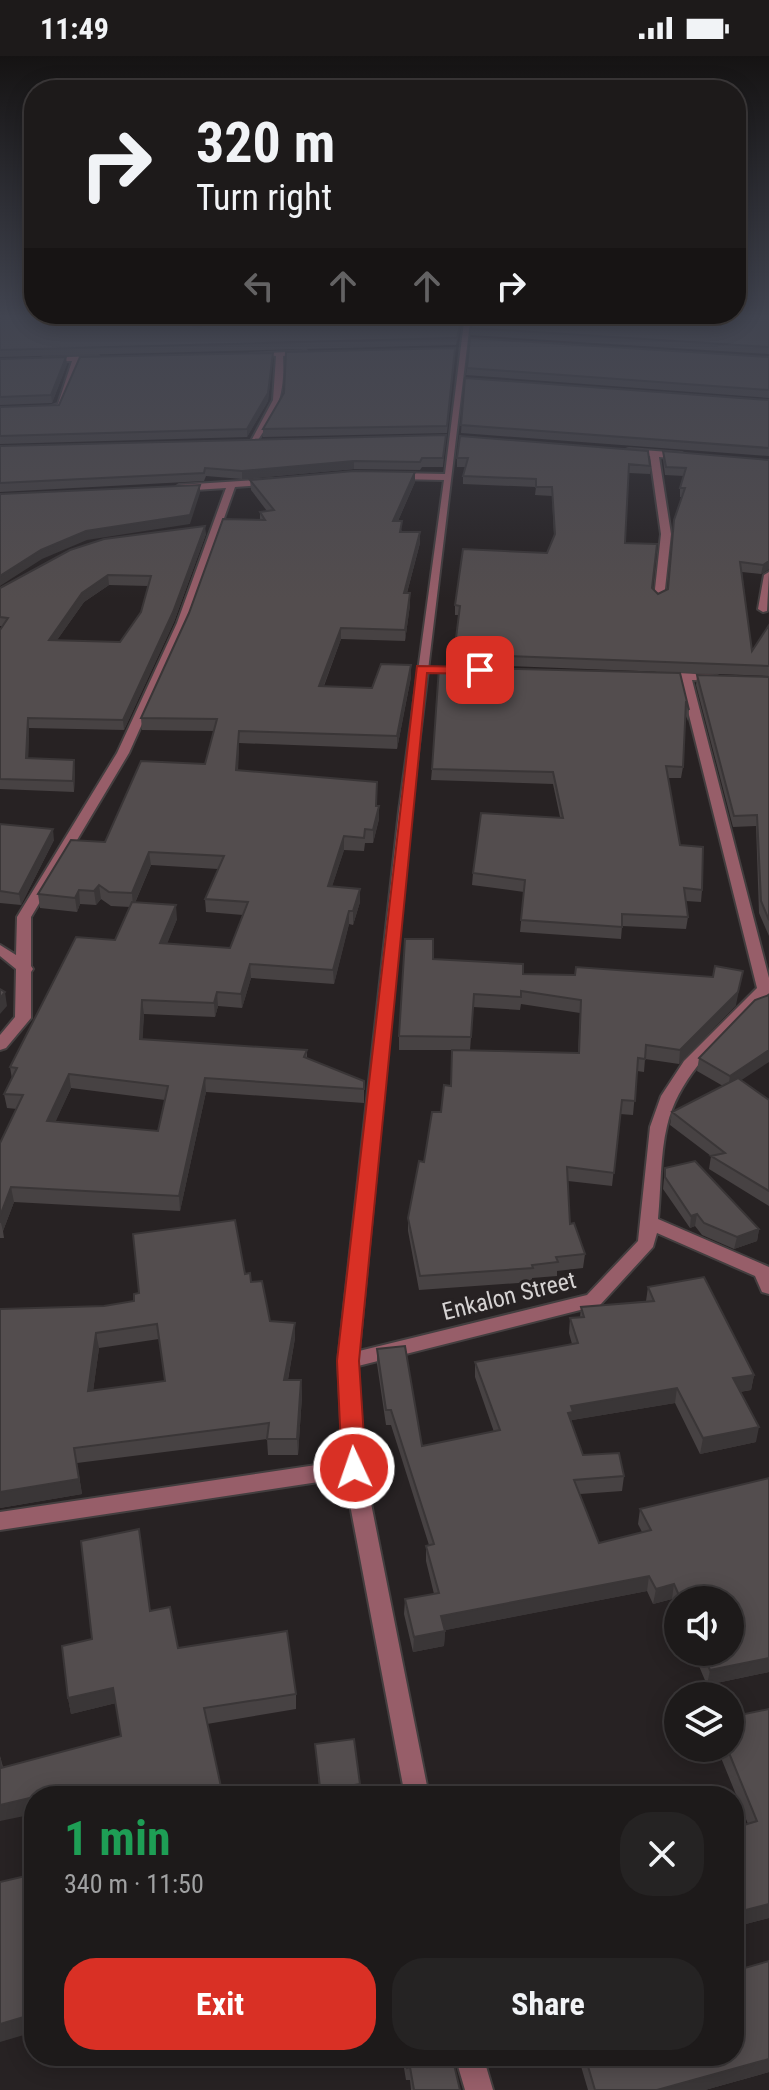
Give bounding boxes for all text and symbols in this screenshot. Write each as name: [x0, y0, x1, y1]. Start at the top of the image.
text: 11:49: [40, 11, 109, 46]
text: 320 m: [196, 110, 335, 176]
icon: right: [64, 112, 168, 216]
text: Turn right: [196, 177, 332, 219]
icon: left: [237, 264, 281, 308]
icon: ahead: [321, 264, 365, 308]
icon: ahead: [405, 264, 449, 308]
icon: right: [489, 264, 533, 308]
pin: [446, 636, 514, 704]
icon: arrive: [458, 648, 502, 692]
street label: Enkalon Street: [439, 1266, 579, 1326]
position arrow: [312, 1426, 396, 1510]
map controls: [664, 1586, 744, 1762]
button: sound: [664, 1586, 744, 1666]
button: layers: [664, 1682, 744, 1762]
text: 1 min: [64, 1810, 171, 1867]
button: close: [620, 1812, 704, 1896]
text: 340 m · 11:50: [64, 1869, 204, 1899]
button: Exit: [64, 1958, 376, 2050]
button: Share: [392, 1958, 704, 2050]

